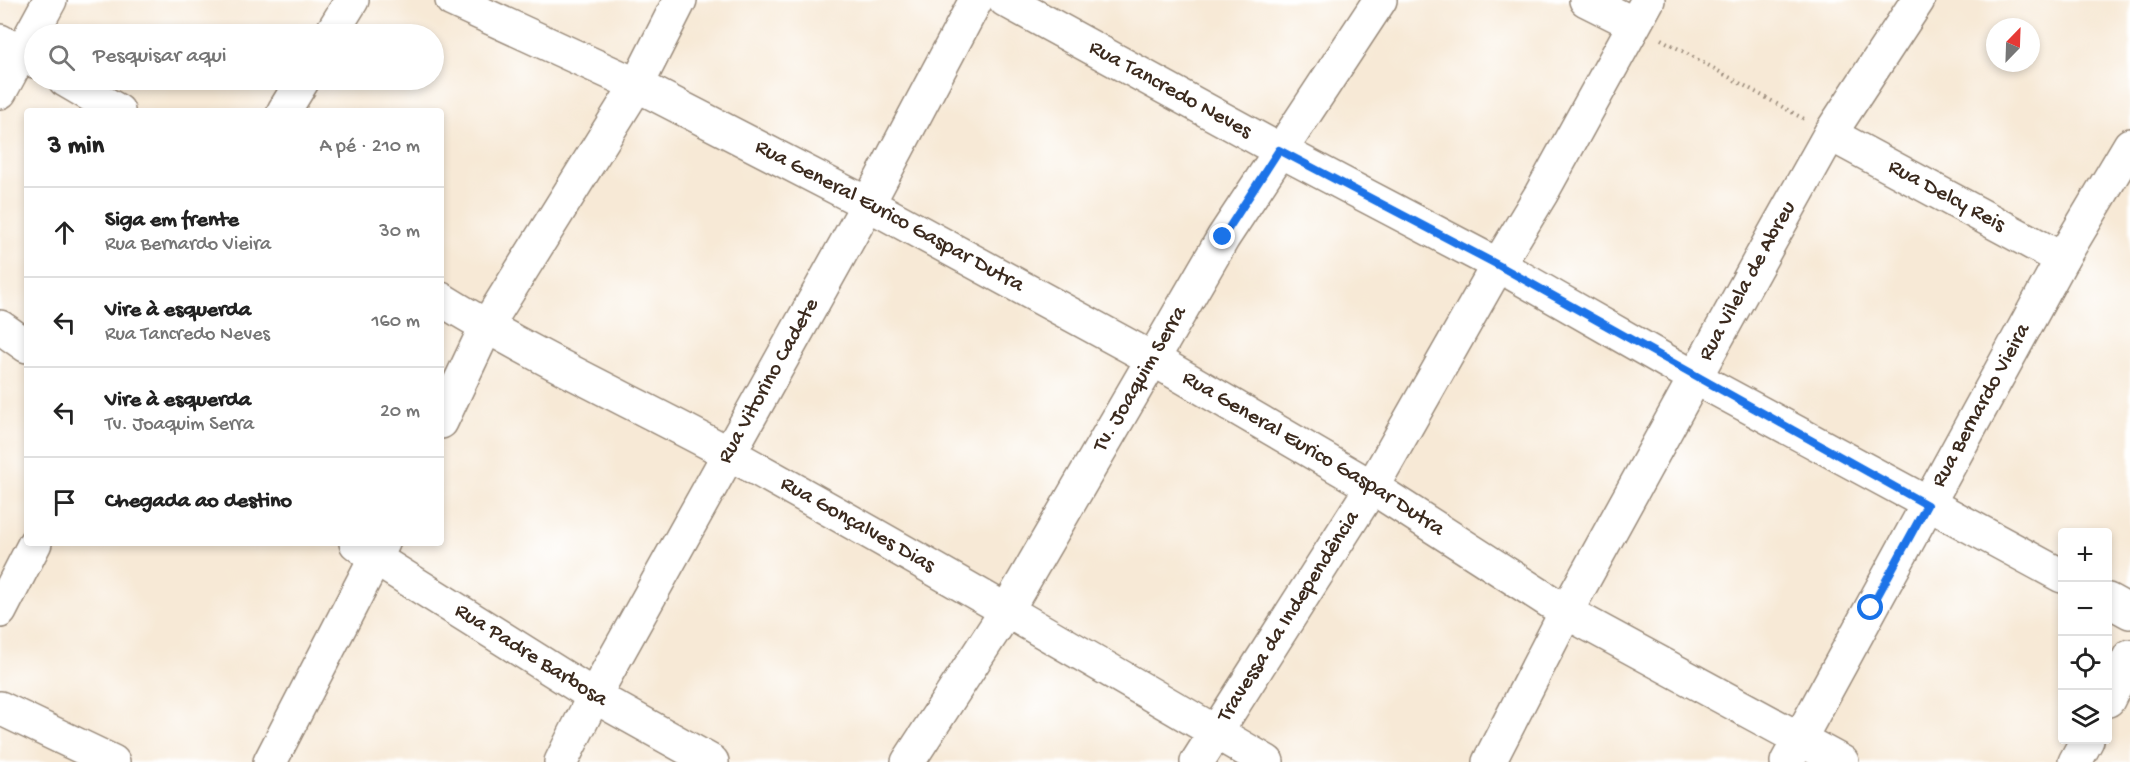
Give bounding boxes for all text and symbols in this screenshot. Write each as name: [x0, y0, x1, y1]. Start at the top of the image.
north arrow: [1986, 18, 2040, 72]
search box: [24, 24, 444, 90]
street label: Rua Tancredo Neves: [1084, 35, 1257, 146]
icon: search: [45, 41, 78, 74]
text: Pesquisar aqui: [93, 44, 227, 70]
text: 3 min: [48, 132, 104, 163]
street label: Rua General Eurico Gaspar Dutra: [750, 135, 1029, 300]
text: A pé · 210 m: [319, 136, 420, 159]
street label: Rua Delcy Reis: [1883, 155, 2010, 239]
street label: Rua Vilela de Abreu: [1694, 197, 1803, 366]
text: Siga em frente: [105, 208, 239, 234]
icon: ahead: [48, 216, 81, 249]
text: 30 m: [379, 221, 420, 244]
route end: [1209, 223, 1235, 249]
text: Rua Bernardo Vieira: [105, 234, 271, 257]
street label: Rua Vitorino Cadete: [713, 294, 826, 469]
text: Vire à esquerda: [105, 298, 251, 324]
street label: Tv. Joaquim Serra: [1087, 301, 1194, 459]
icon: left: [48, 306, 81, 339]
text: 160 m: [371, 311, 420, 334]
street label: Rua Bernardo Vieira: [1926, 319, 2037, 492]
text: Rua Tancredo Neves: [105, 324, 270, 347]
street label: Rua General Eurico Gaspar Dutra: [1177, 366, 1450, 543]
text: Vire à esquerda: [105, 388, 251, 414]
icon: left: [48, 396, 81, 429]
text: 20 m: [380, 401, 420, 424]
text: Tv. Joaquim Serra: [105, 414, 254, 437]
street label: Rua Gonçalves Dias: [775, 471, 940, 580]
icon: arrive: [48, 486, 81, 519]
text: Chegada ao destino: [105, 489, 292, 515]
street label: Travessa da Independência: [1211, 506, 1367, 729]
map controls: [2058, 528, 2112, 744]
button: +: [2058, 528, 2112, 582]
button: −: [2058, 582, 2112, 636]
route start: [1857, 594, 1883, 620]
street label: Rua Padre Barbosa: [449, 598, 612, 714]
button: locate: [2058, 636, 2112, 690]
button: layers: [2058, 690, 2112, 744]

